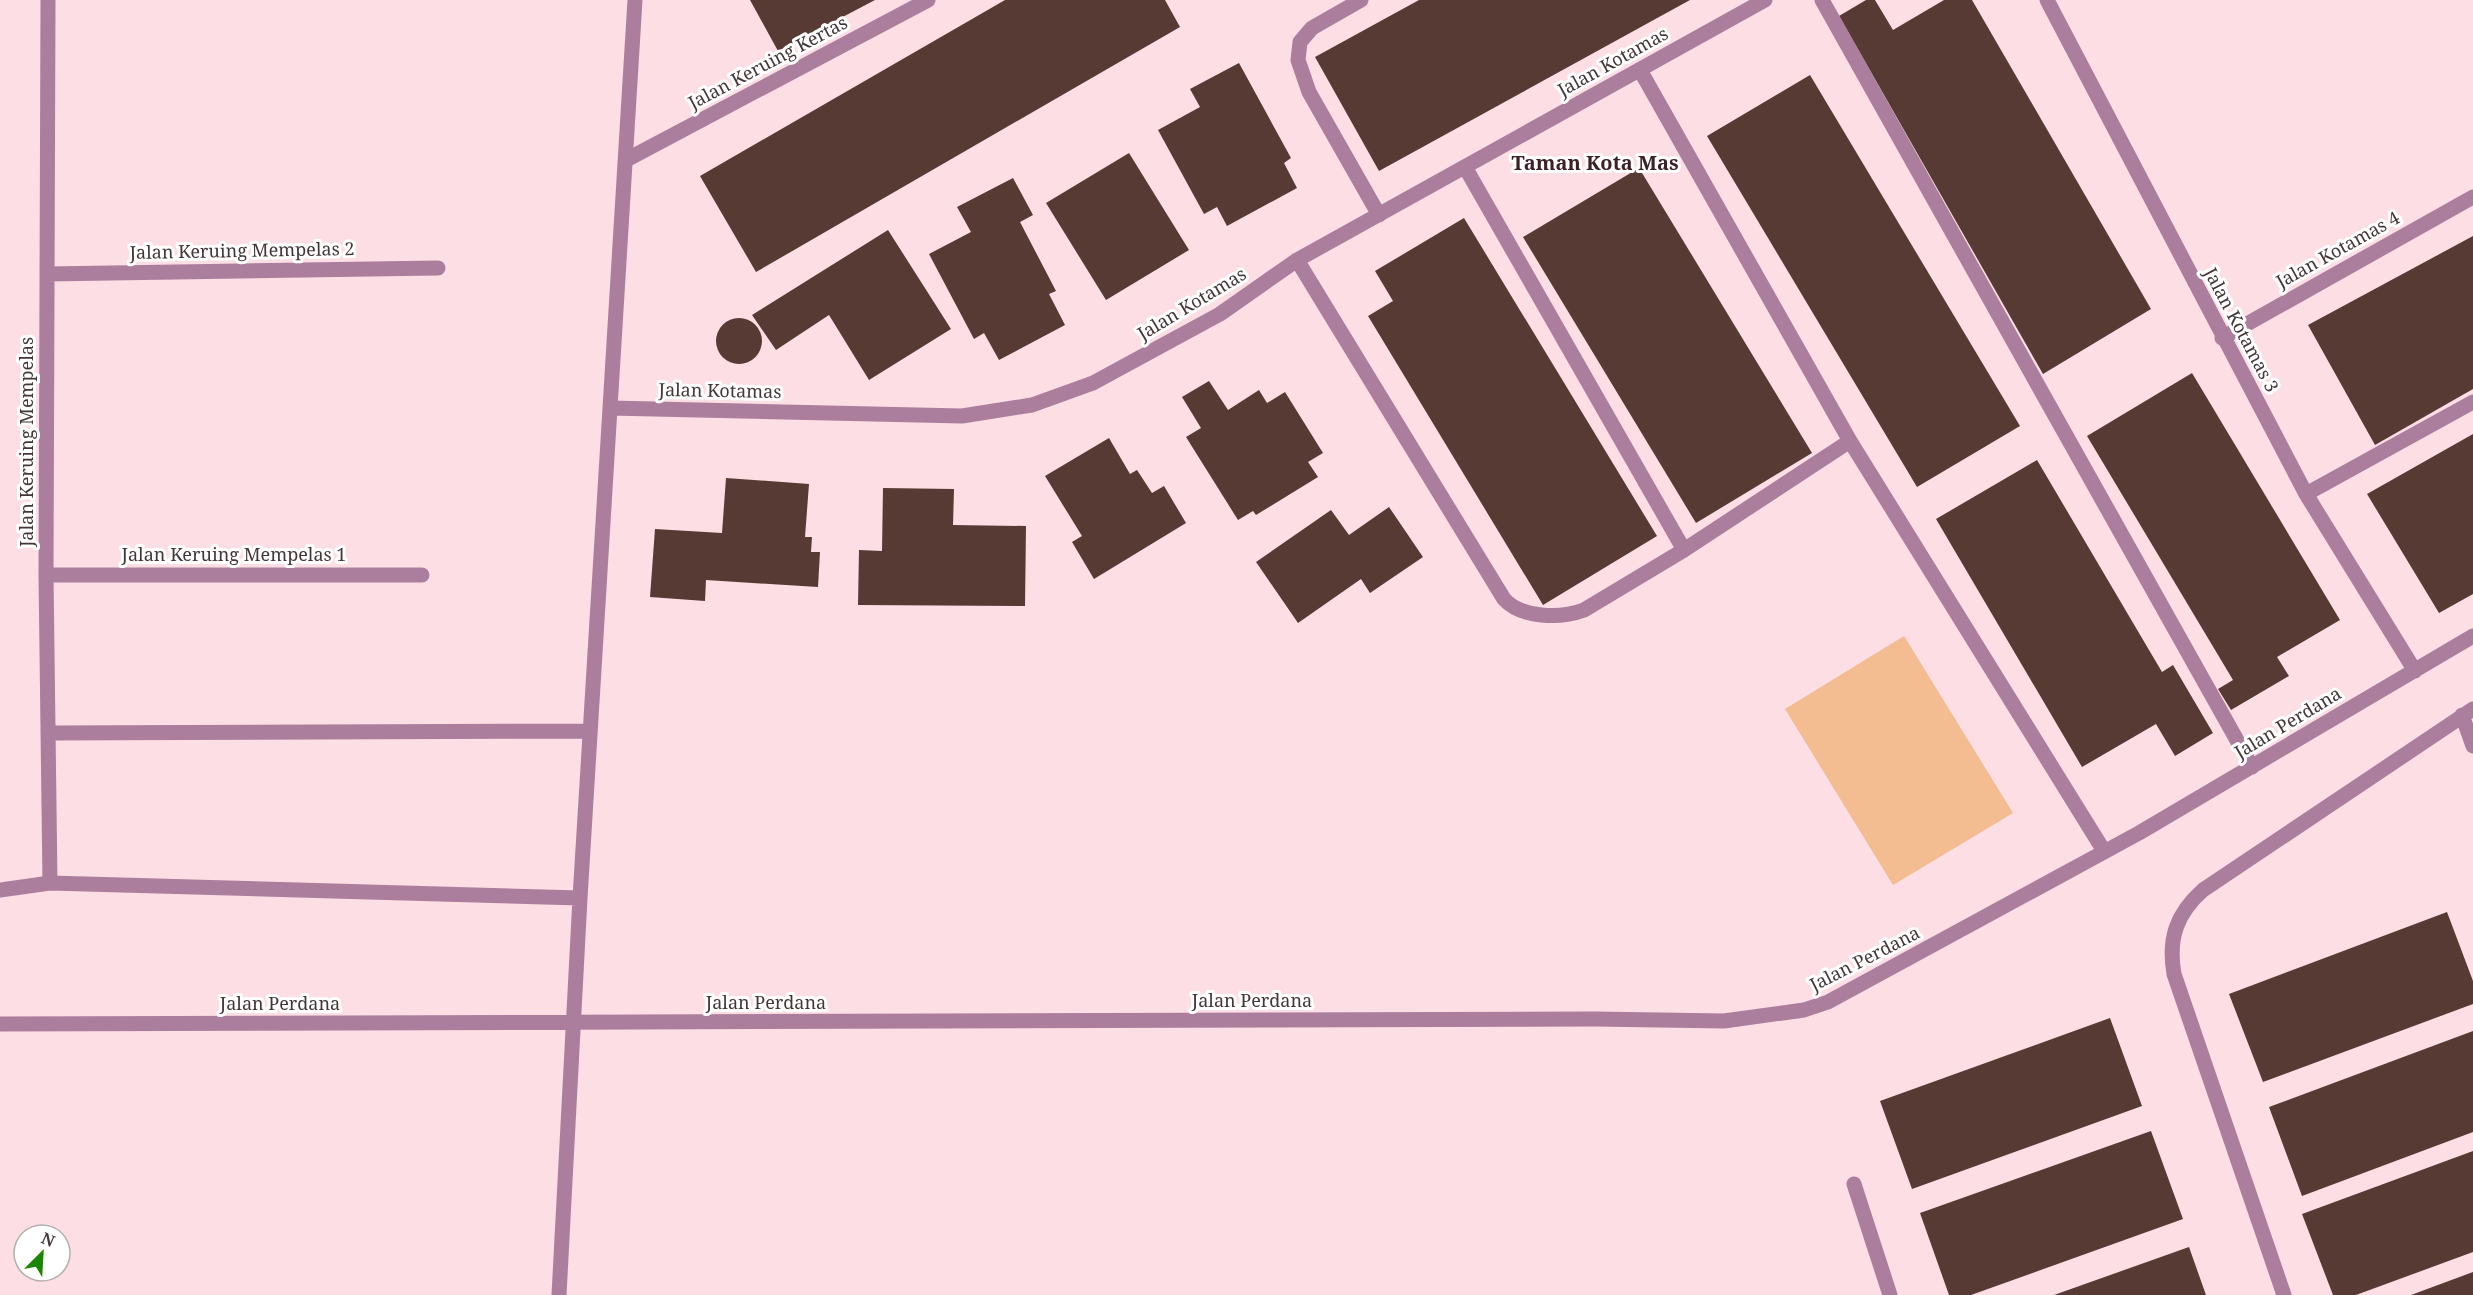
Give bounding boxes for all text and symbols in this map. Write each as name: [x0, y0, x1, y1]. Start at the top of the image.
street label: Jalan Keruing Kertas: [683, 10, 851, 115]
street label: Jalan Kotamas: [1552, 21, 1672, 102]
district label: Taman Kota Mas: [1511, 149, 1679, 176]
street label: Jalan Kotamas 4: [2271, 205, 2404, 293]
street label: Jalan Keruing Mempelas 2: [128, 236, 355, 264]
street label: Jalan Kotamas: [1132, 261, 1250, 346]
street label: Jalan Kotamas 3: [2199, 262, 2285, 396]
street label: Jalan Keruing Mempelas: [14, 337, 38, 548]
street label: Jalan Kotamas: [657, 377, 782, 403]
street label: Jalan Keruing Mempelas 1: [121, 542, 346, 566]
street label: Jalan Perdana: [2229, 681, 2345, 764]
street label: Jalan Perdana: [1805, 920, 1924, 997]
street label: Jalan Perdana: [1191, 988, 1312, 1012]
street label: Jalan Perdana: [705, 990, 826, 1014]
street label: Jalan Perdana: [219, 991, 340, 1015]
north arrow: [12, 1223, 72, 1283]
text: N: [38, 1227, 59, 1252]

